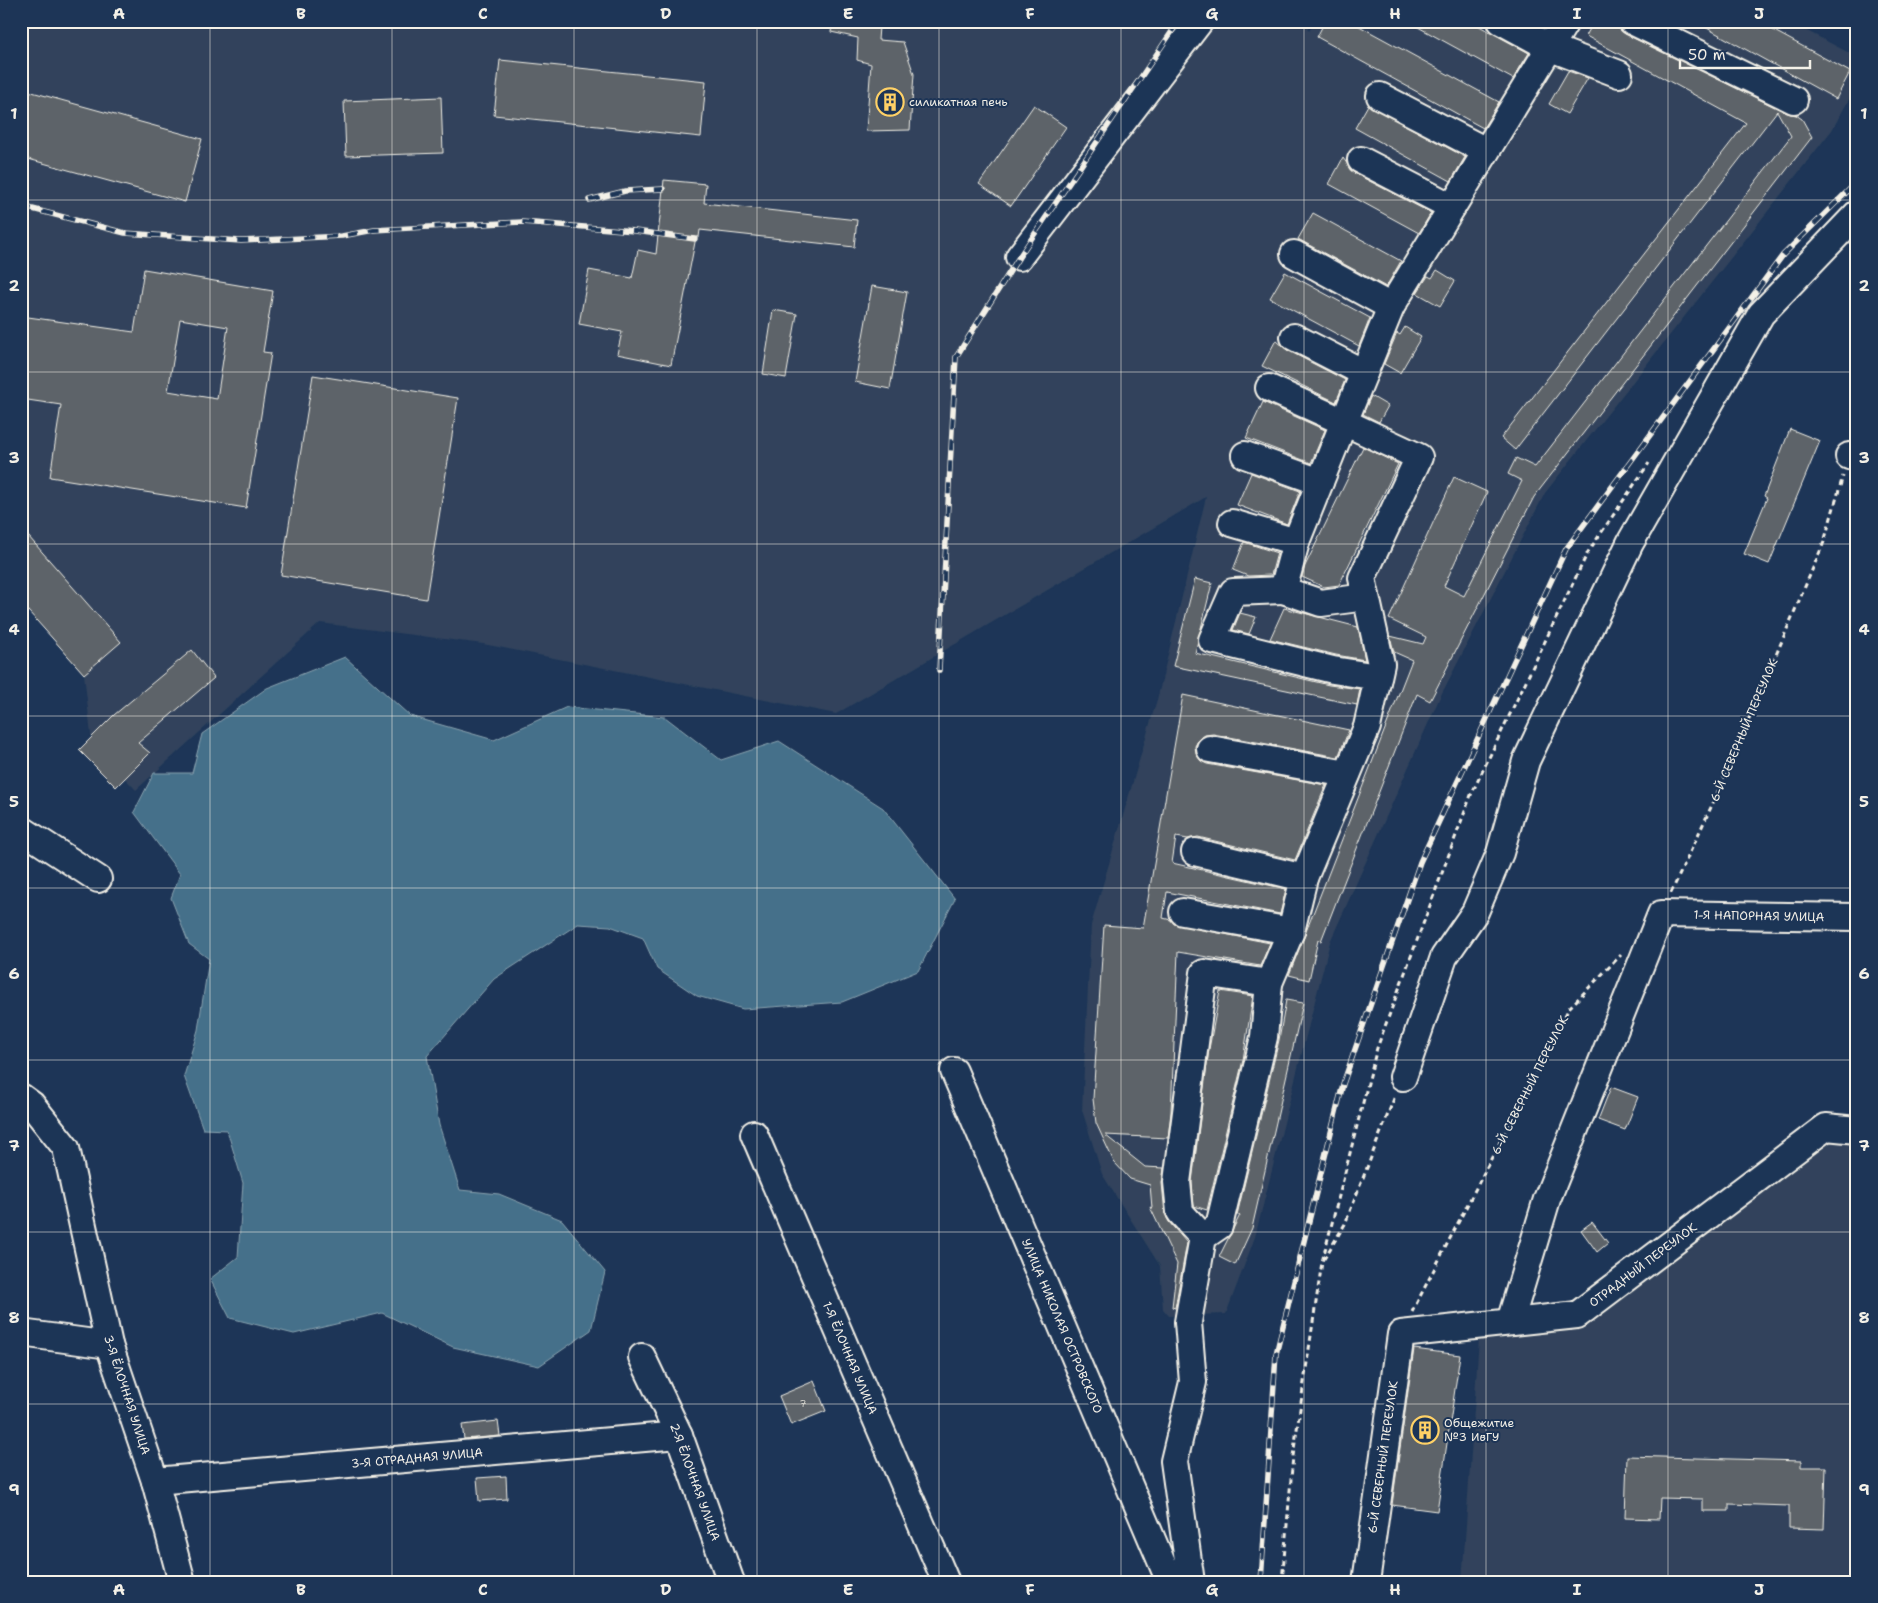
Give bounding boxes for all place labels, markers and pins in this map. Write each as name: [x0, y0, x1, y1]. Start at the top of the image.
building icon: силикатная печь: [875, 87, 905, 117]
place label: силикатная печь: [909, 94, 1008, 110]
building icon: Общежитие №3 ИвГУ: [1410, 1415, 1440, 1445]
place label: Общежитие №3 ИвГУ: [1444, 1415, 1514, 1445]

